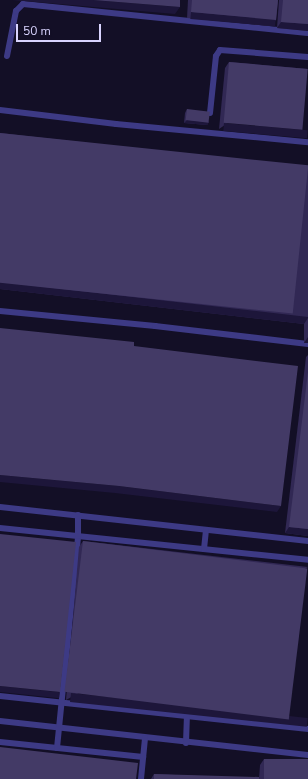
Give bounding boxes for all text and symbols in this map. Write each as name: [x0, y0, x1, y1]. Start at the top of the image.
scale bar: [18, 16, 103, 42]
text: 50 m: [23, 23, 51, 39]

